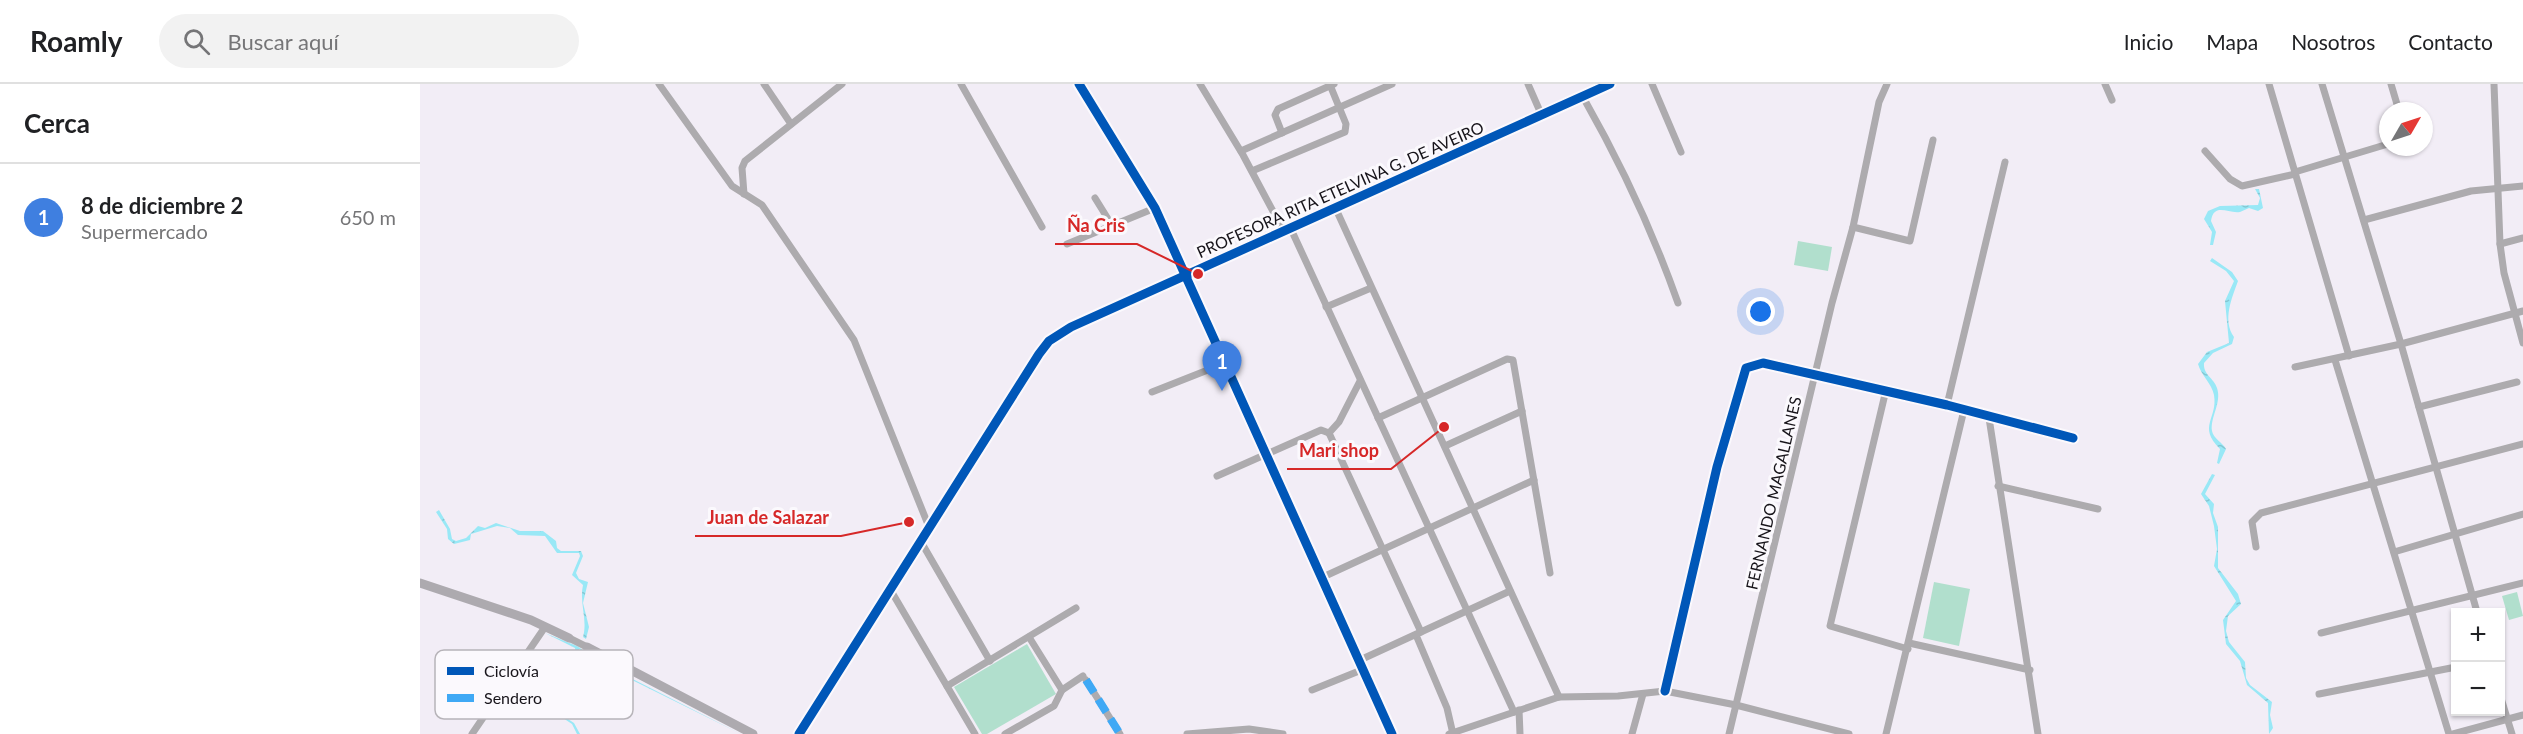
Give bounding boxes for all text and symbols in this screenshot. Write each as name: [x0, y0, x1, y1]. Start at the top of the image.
search box: [159, 14, 579, 68]
text: Roamly: [30, 24, 123, 58]
icon: search: [180, 25, 213, 58]
text: Buscar aquí: [228, 28, 339, 55]
text: Inicio: [2124, 29, 2173, 54]
text: Mapa: [2206, 29, 2258, 54]
text: Nosotros: [2291, 29, 2375, 54]
text: Contacto: [2408, 29, 2493, 54]
north arrow: [2379, 102, 2433, 156]
text: Cerca: [24, 107, 90, 139]
street label: PROFESORA RITA ETELVINA G. DE AVEIRO: [1194, 117, 1487, 261]
text: 8 de diciembre 2: [81, 192, 243, 219]
text: 1: [38, 205, 49, 229]
text: 650 m: [340, 205, 396, 229]
callout: Ña Cris: [1055, 208, 1137, 244]
text: Ña Cris: [1067, 214, 1125, 236]
text: Supermercado: [81, 219, 208, 243]
your location: [1746, 297, 1775, 326]
pin: 1: [1202, 342, 1242, 391]
street label: FERNANDO MAGALLANES: [1741, 394, 1805, 592]
callout: Mari shop: [1287, 433, 1391, 469]
text: Mari shop: [1299, 439, 1379, 461]
callout: Juan de Salazar: [695, 500, 841, 536]
text: Juan de Salazar: [707, 506, 829, 528]
map controls: [2451, 608, 2505, 716]
button: +: [2451, 608, 2505, 662]
legend: [435, 650, 633, 719]
text: Ciclovía: [484, 661, 539, 680]
button: −: [2451, 662, 2505, 716]
text: Sendero: [484, 688, 542, 707]

